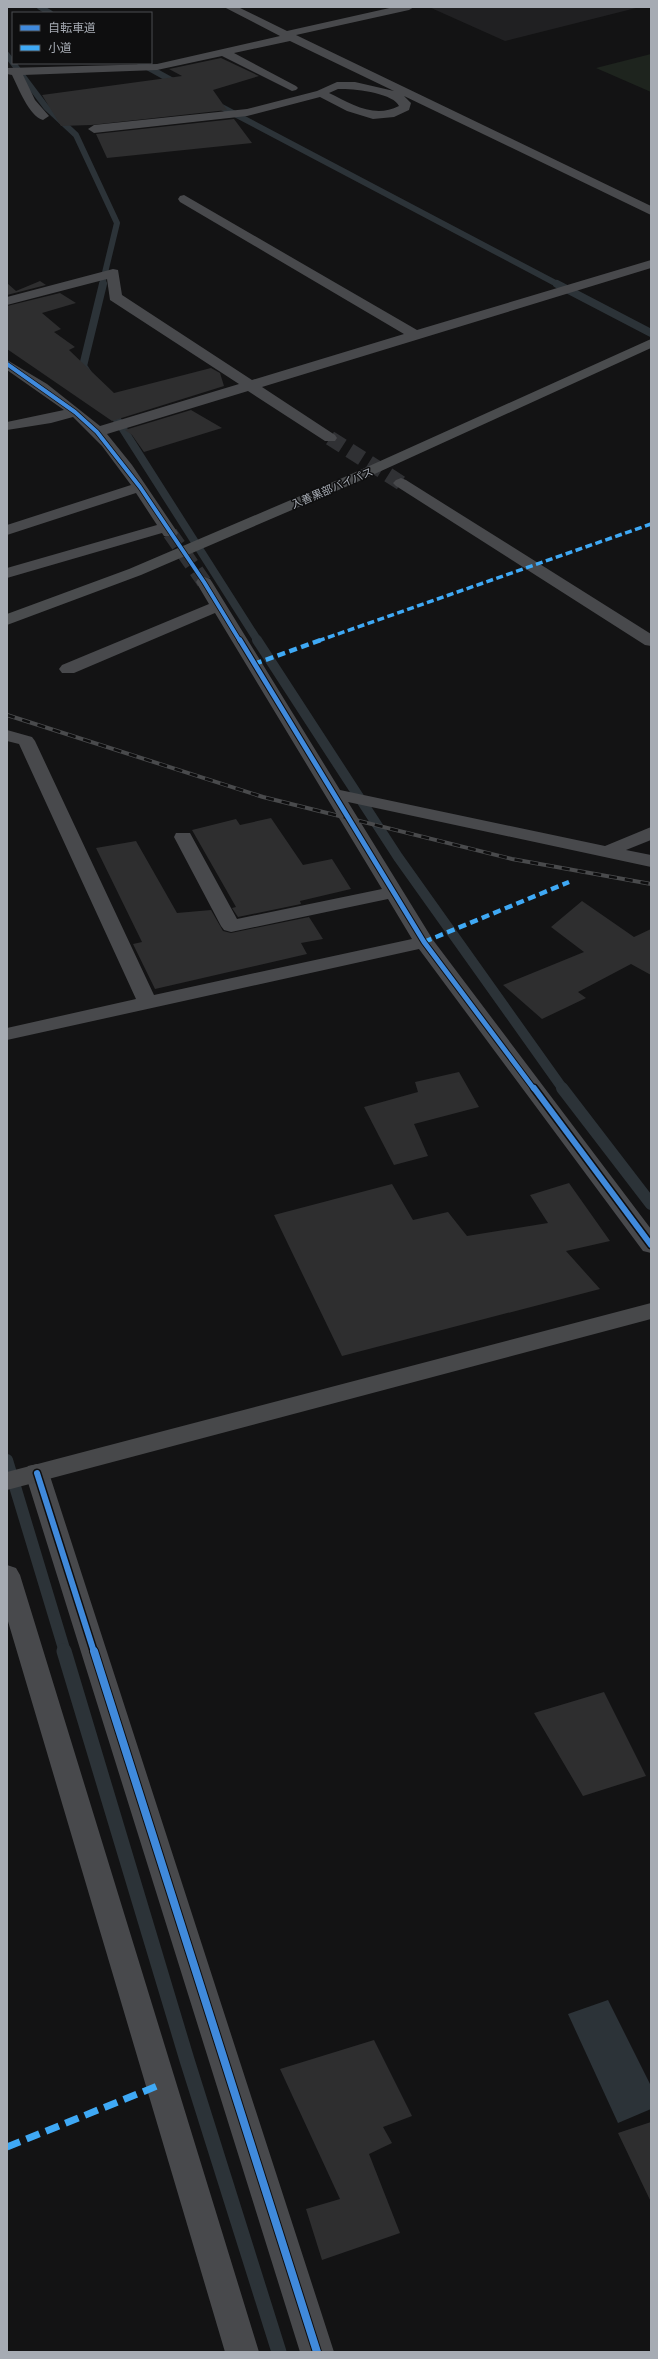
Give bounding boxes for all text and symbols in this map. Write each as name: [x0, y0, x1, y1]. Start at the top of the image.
legend: [12, 12, 152, 64]
text: 自転車道: [48, 21, 96, 35]
text: 小道: [48, 41, 72, 55]
street label: 入善黒部バイパス: [289, 465, 375, 511]

